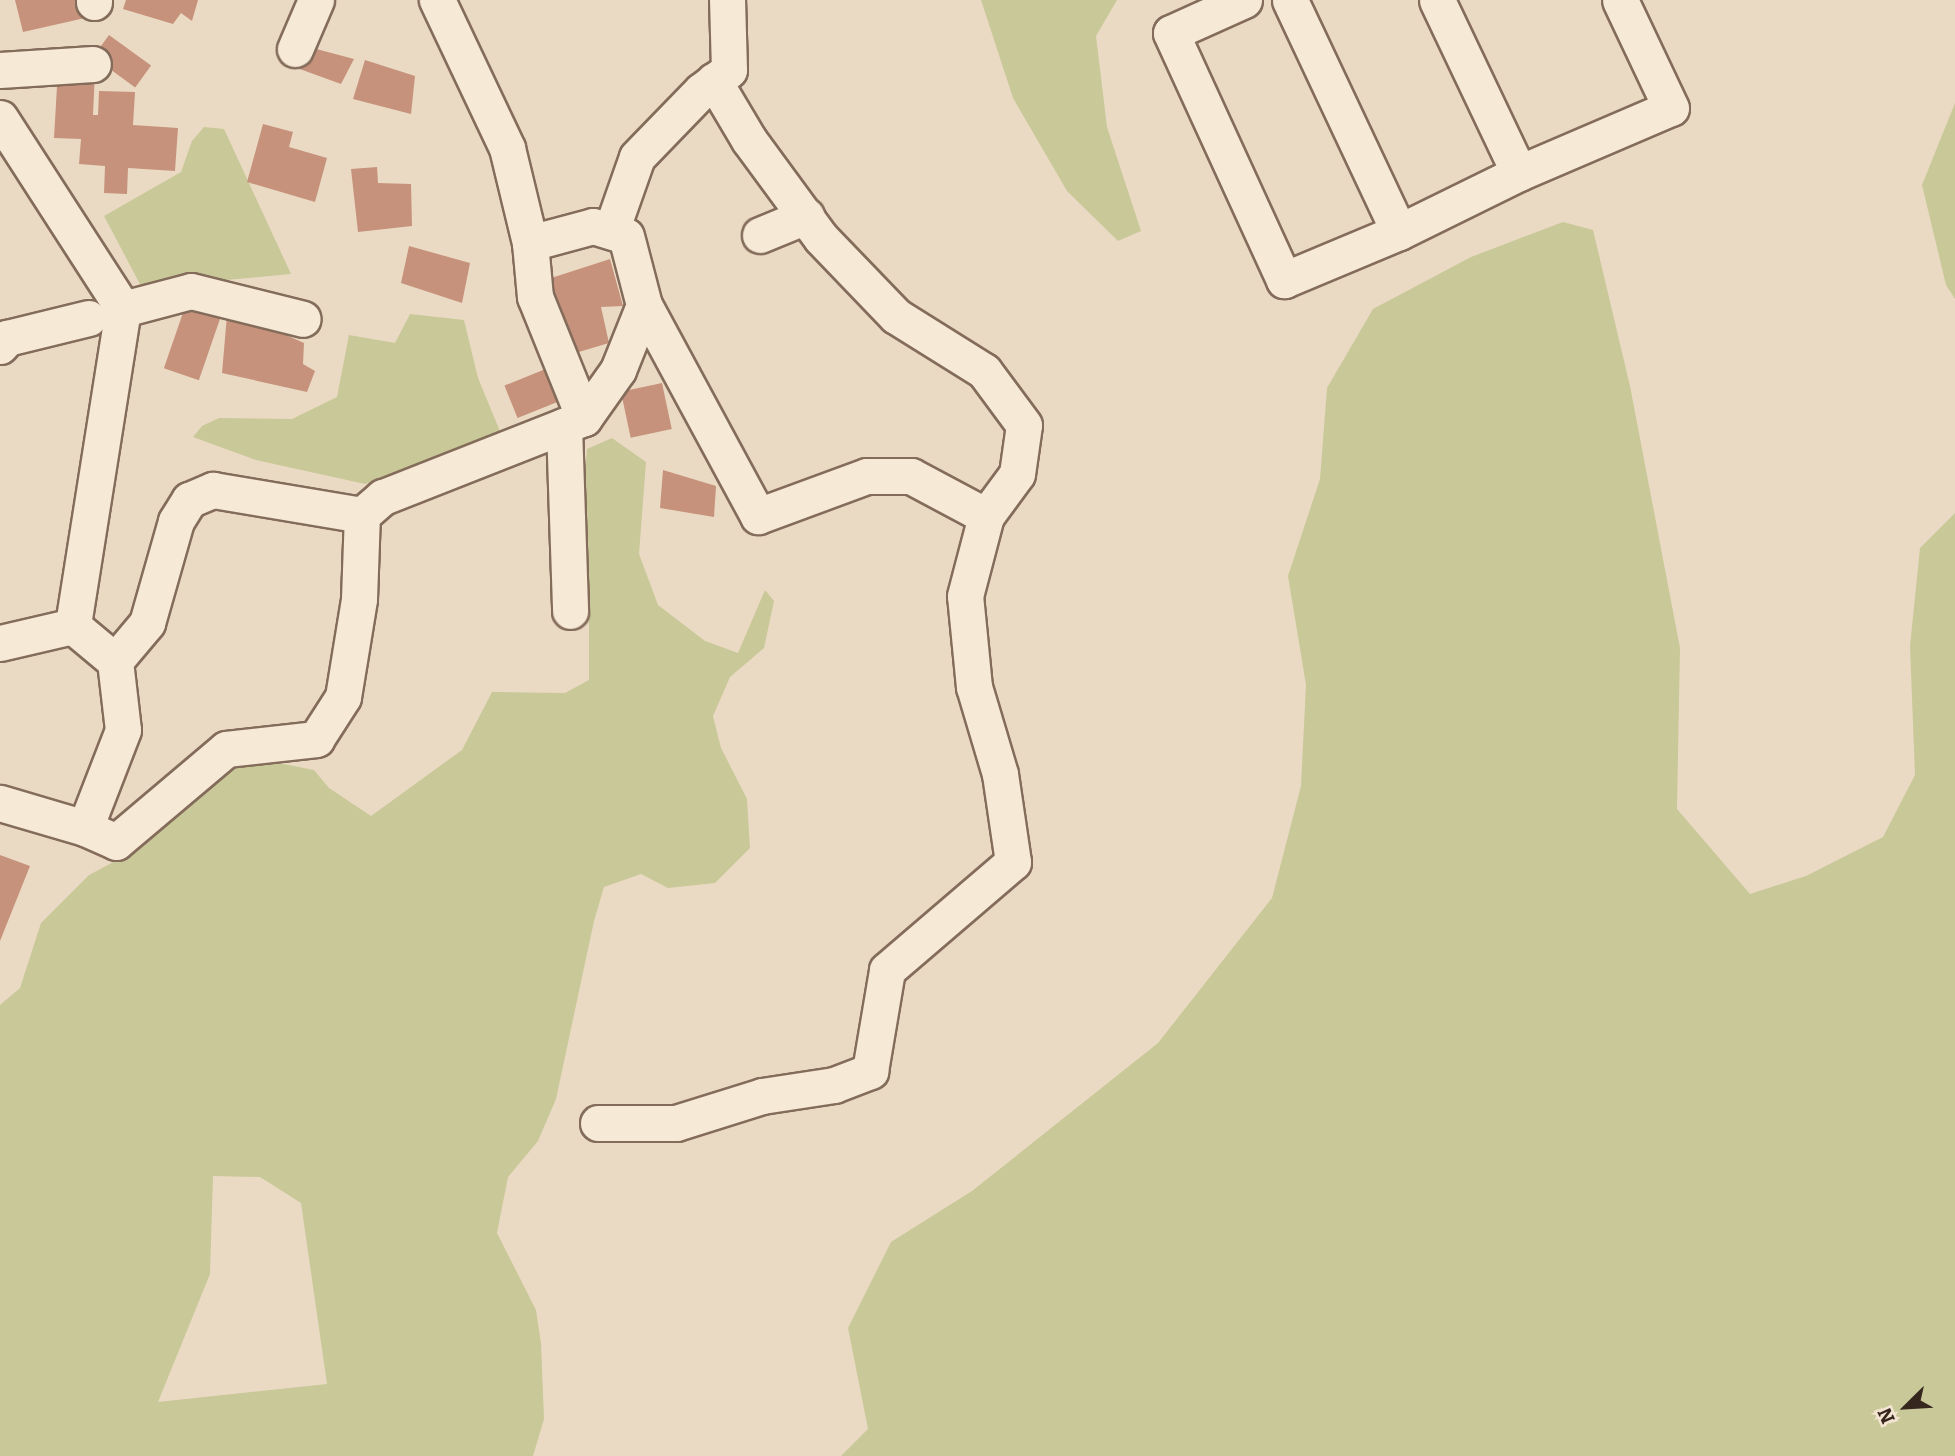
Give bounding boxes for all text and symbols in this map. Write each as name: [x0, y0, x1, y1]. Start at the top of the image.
north arrow: [1871, 1372, 1941, 1442]
text: N: [1873, 1404, 1900, 1427]

